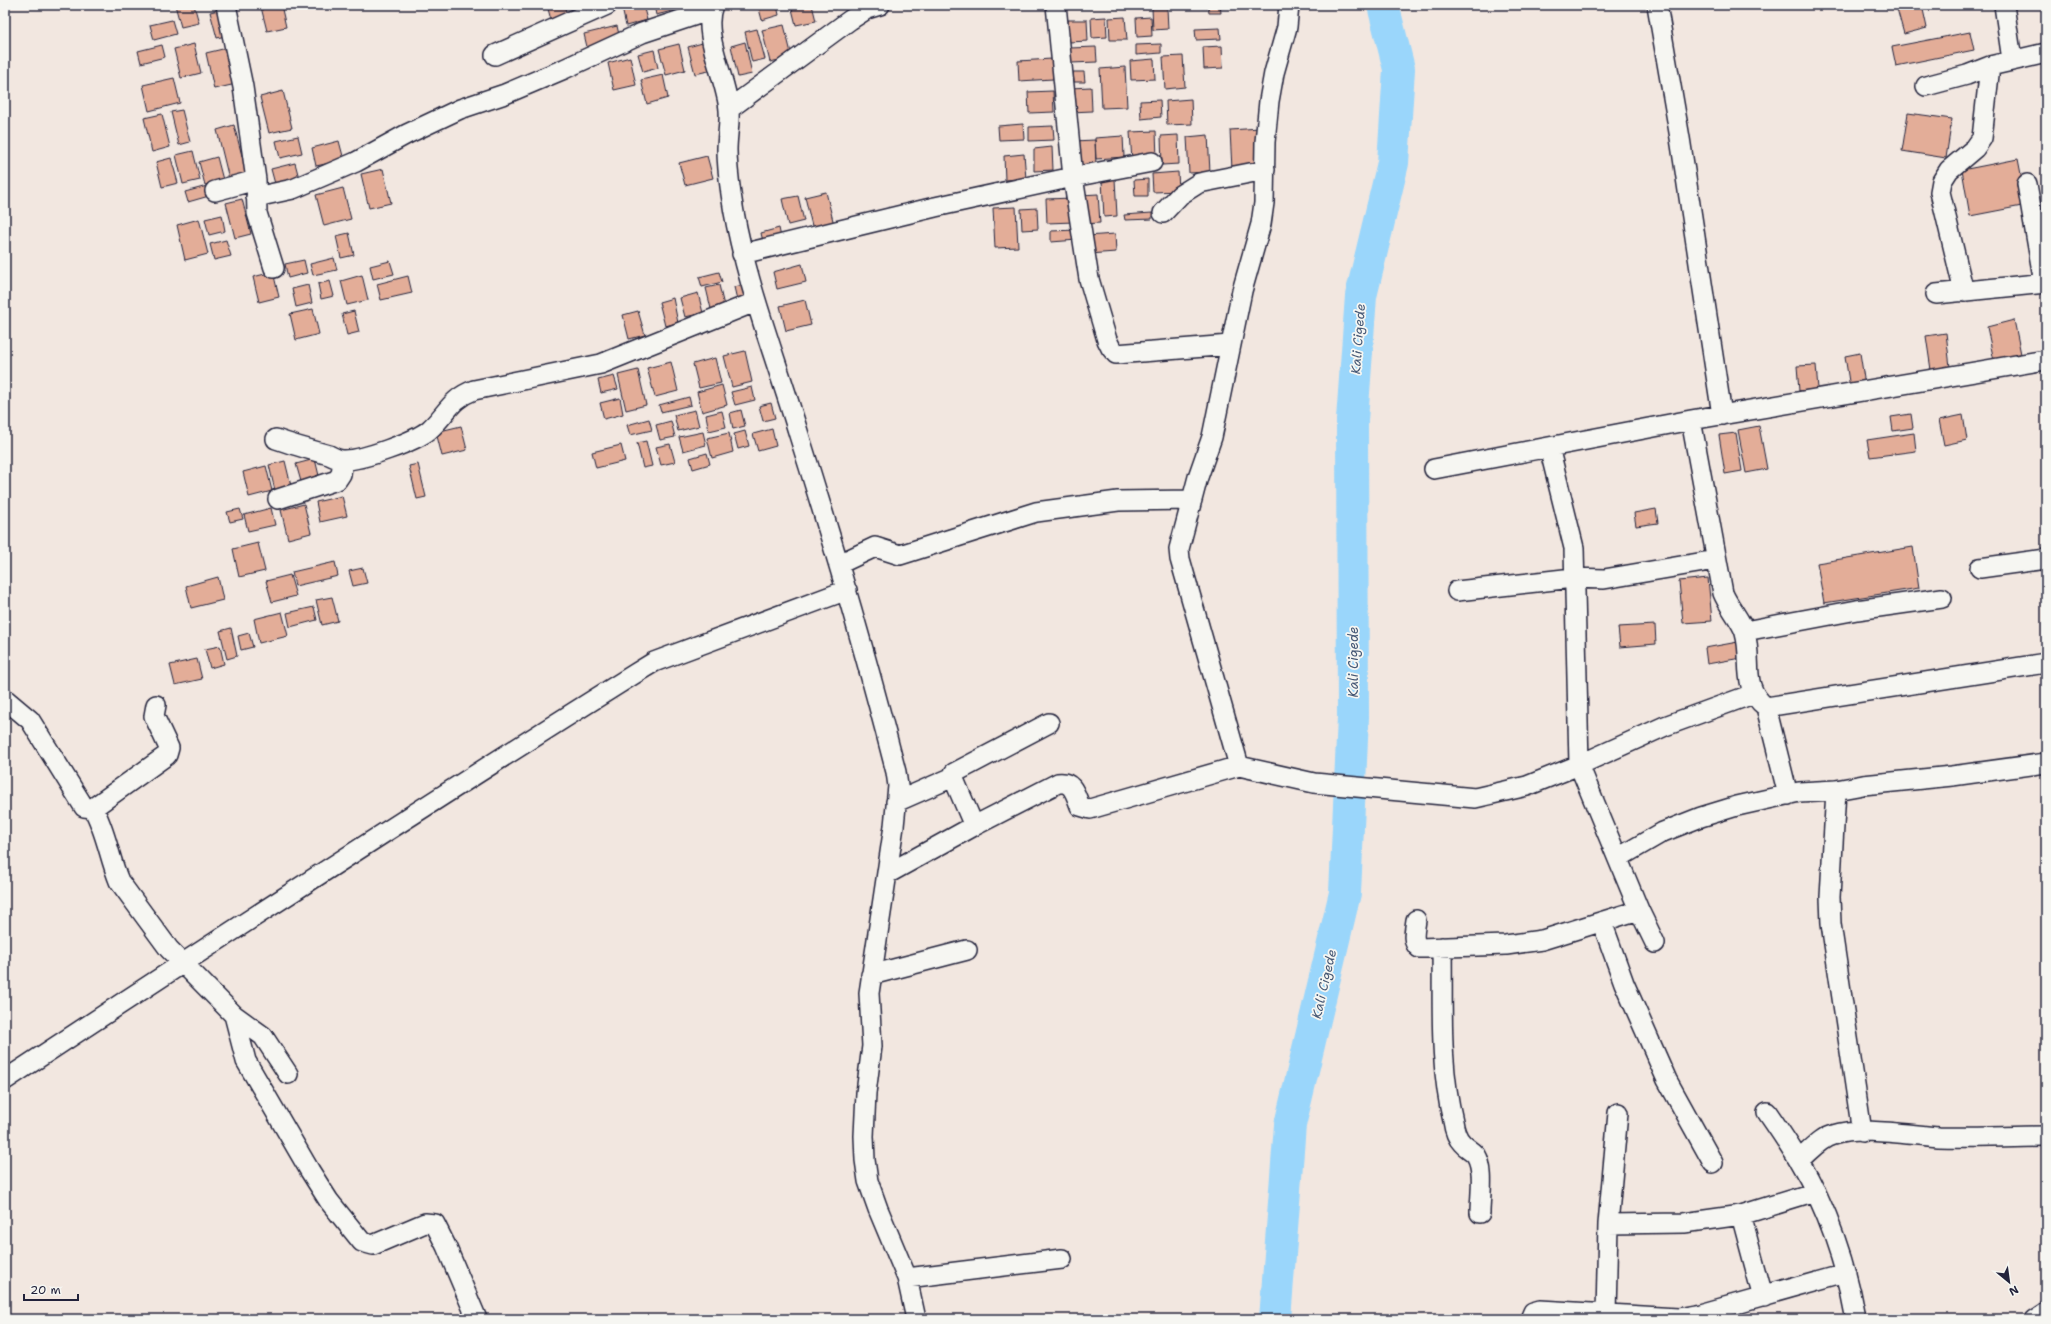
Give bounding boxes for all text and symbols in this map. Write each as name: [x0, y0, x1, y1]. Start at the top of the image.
water label: Kali Cigede: [1347, 303, 1369, 375]
water label: Kali Cigede: [1345, 627, 1362, 697]
water label: Kali Cigede: [1308, 948, 1340, 1020]
north arrow: [1989, 1262, 2029, 1302]
scale bar: [24, 1276, 78, 1302]
text: 20 m: [30, 1282, 61, 1298]
text: N: [2006, 1282, 2021, 1299]

